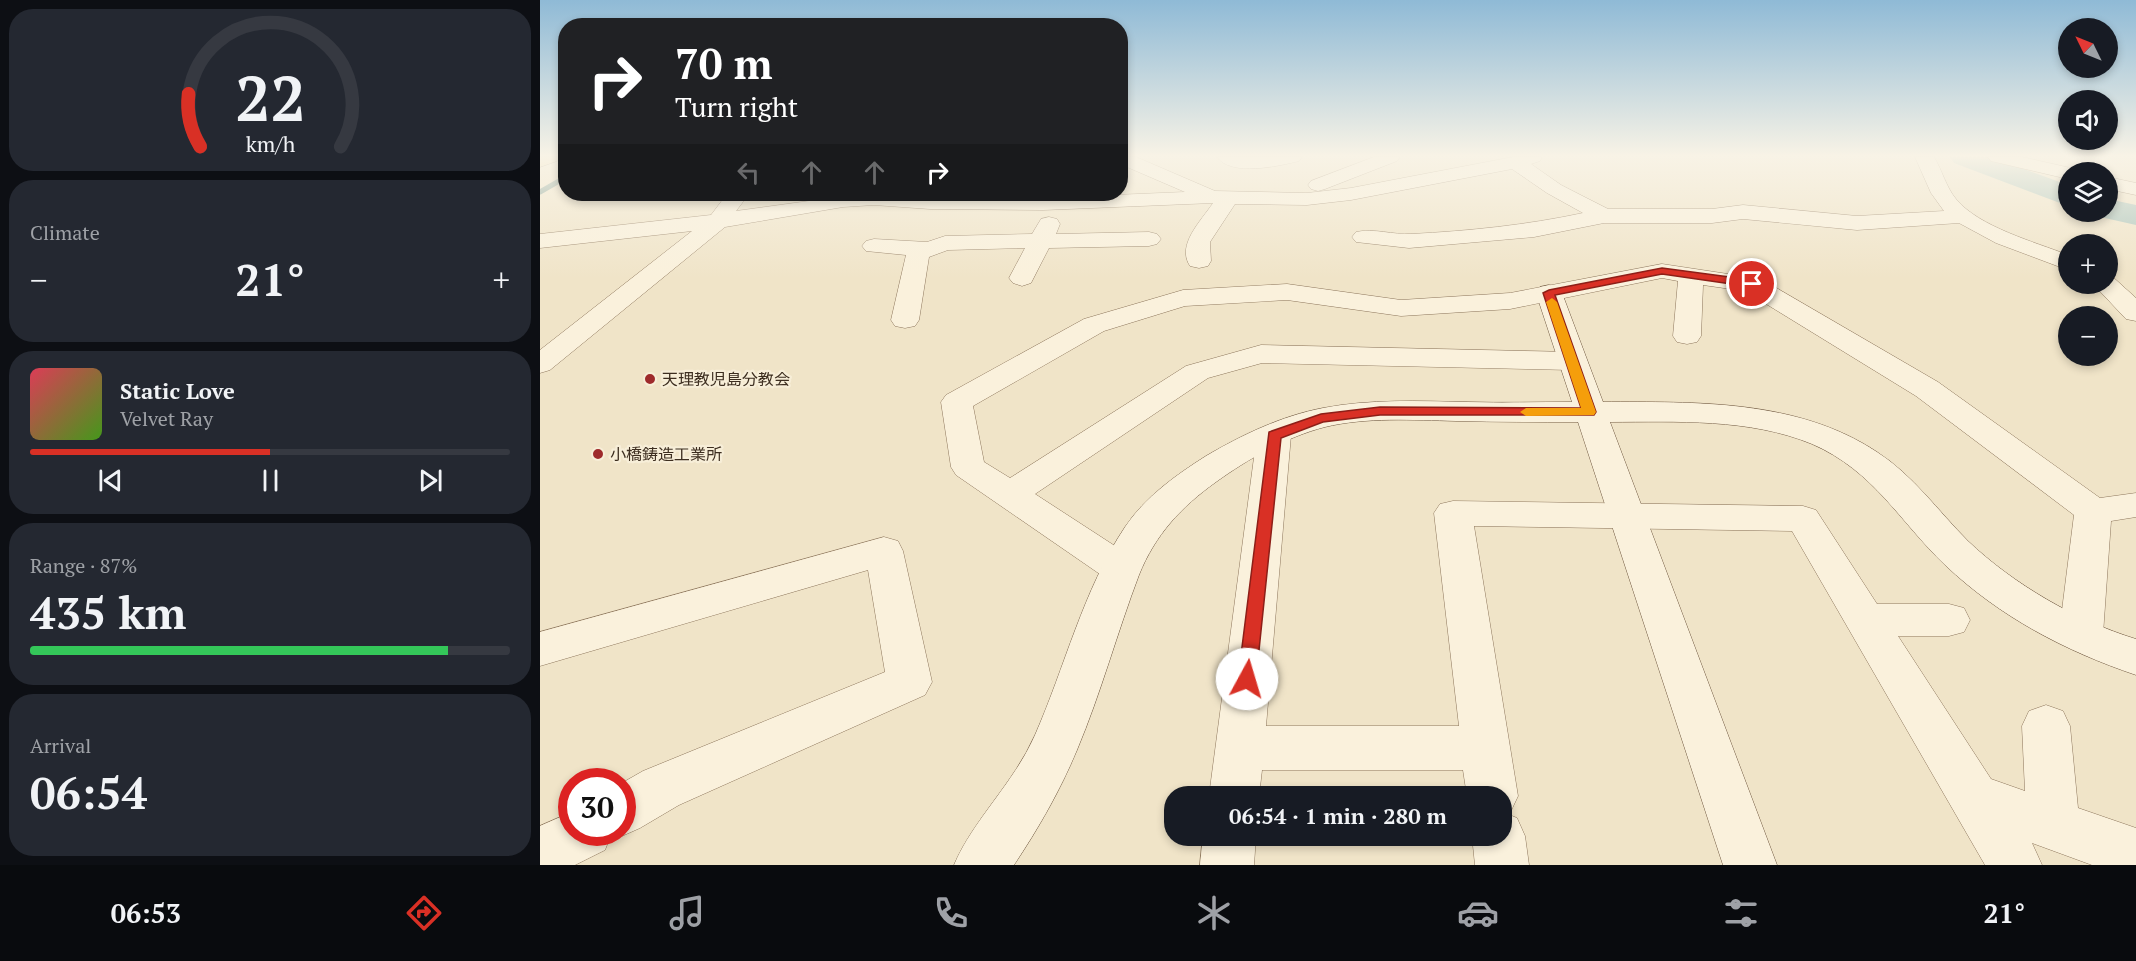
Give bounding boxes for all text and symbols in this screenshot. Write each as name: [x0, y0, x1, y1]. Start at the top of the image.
north arrow: [2058, 18, 2118, 78]
map controls: [2058, 18, 2118, 366]
text: 70 m: [675, 35, 773, 91]
icon: right: [576, 42, 654, 120]
text: 22: [235, 56, 305, 139]
text: Turn right: [675, 89, 798, 125]
button: sound: [2058, 90, 2118, 150]
text: km/h: [245, 130, 295, 158]
icon: left: [732, 156, 765, 189]
icon: ahead: [795, 156, 828, 189]
icon: ahead: [858, 156, 891, 189]
icon: right: [921, 156, 954, 189]
button: layers: [2058, 162, 2118, 222]
text: Climate: [30, 219, 100, 246]
button: +: [2058, 234, 2118, 294]
text: 21°: [235, 249, 305, 309]
text: −: [30, 258, 48, 301]
text: +: [492, 258, 510, 301]
pin: [1726, 258, 1777, 309]
icon: arrive: [1735, 267, 1768, 300]
button: −: [2058, 306, 2118, 366]
place label: 天理教児島分教会: [662, 368, 790, 390]
marker: 天理教児島分教会: [643, 372, 657, 386]
text: Static Love: [120, 376, 235, 405]
text: Velvet Ray: [120, 405, 213, 432]
place label: 小橋鋳造工業所: [610, 443, 722, 465]
marker: 小橋鋳造工業所: [591, 447, 605, 461]
icon: previous: [94, 464, 127, 497]
icon: pause: [254, 464, 287, 497]
icon: next: [414, 464, 447, 497]
text: Range · 87%: [30, 552, 137, 579]
text: 435 km: [30, 582, 186, 642]
position arrow: [1215, 647, 1279, 711]
text: Arrival: [30, 732, 91, 759]
text: 06:54: [30, 762, 147, 822]
speed limit sign: 30: [558, 768, 636, 846]
text: 06:54 · 1 min · 280 m: [1229, 801, 1447, 830]
icon: directions: [403, 892, 445, 934]
icon: music: [666, 892, 708, 934]
icon: phone: [930, 892, 972, 934]
icon: climate: [1193, 892, 1235, 934]
icon: car: [1457, 892, 1499, 934]
icon: filters: [1720, 892, 1762, 934]
text: 06:53: [111, 895, 181, 931]
text: 21°: [1984, 895, 2025, 931]

